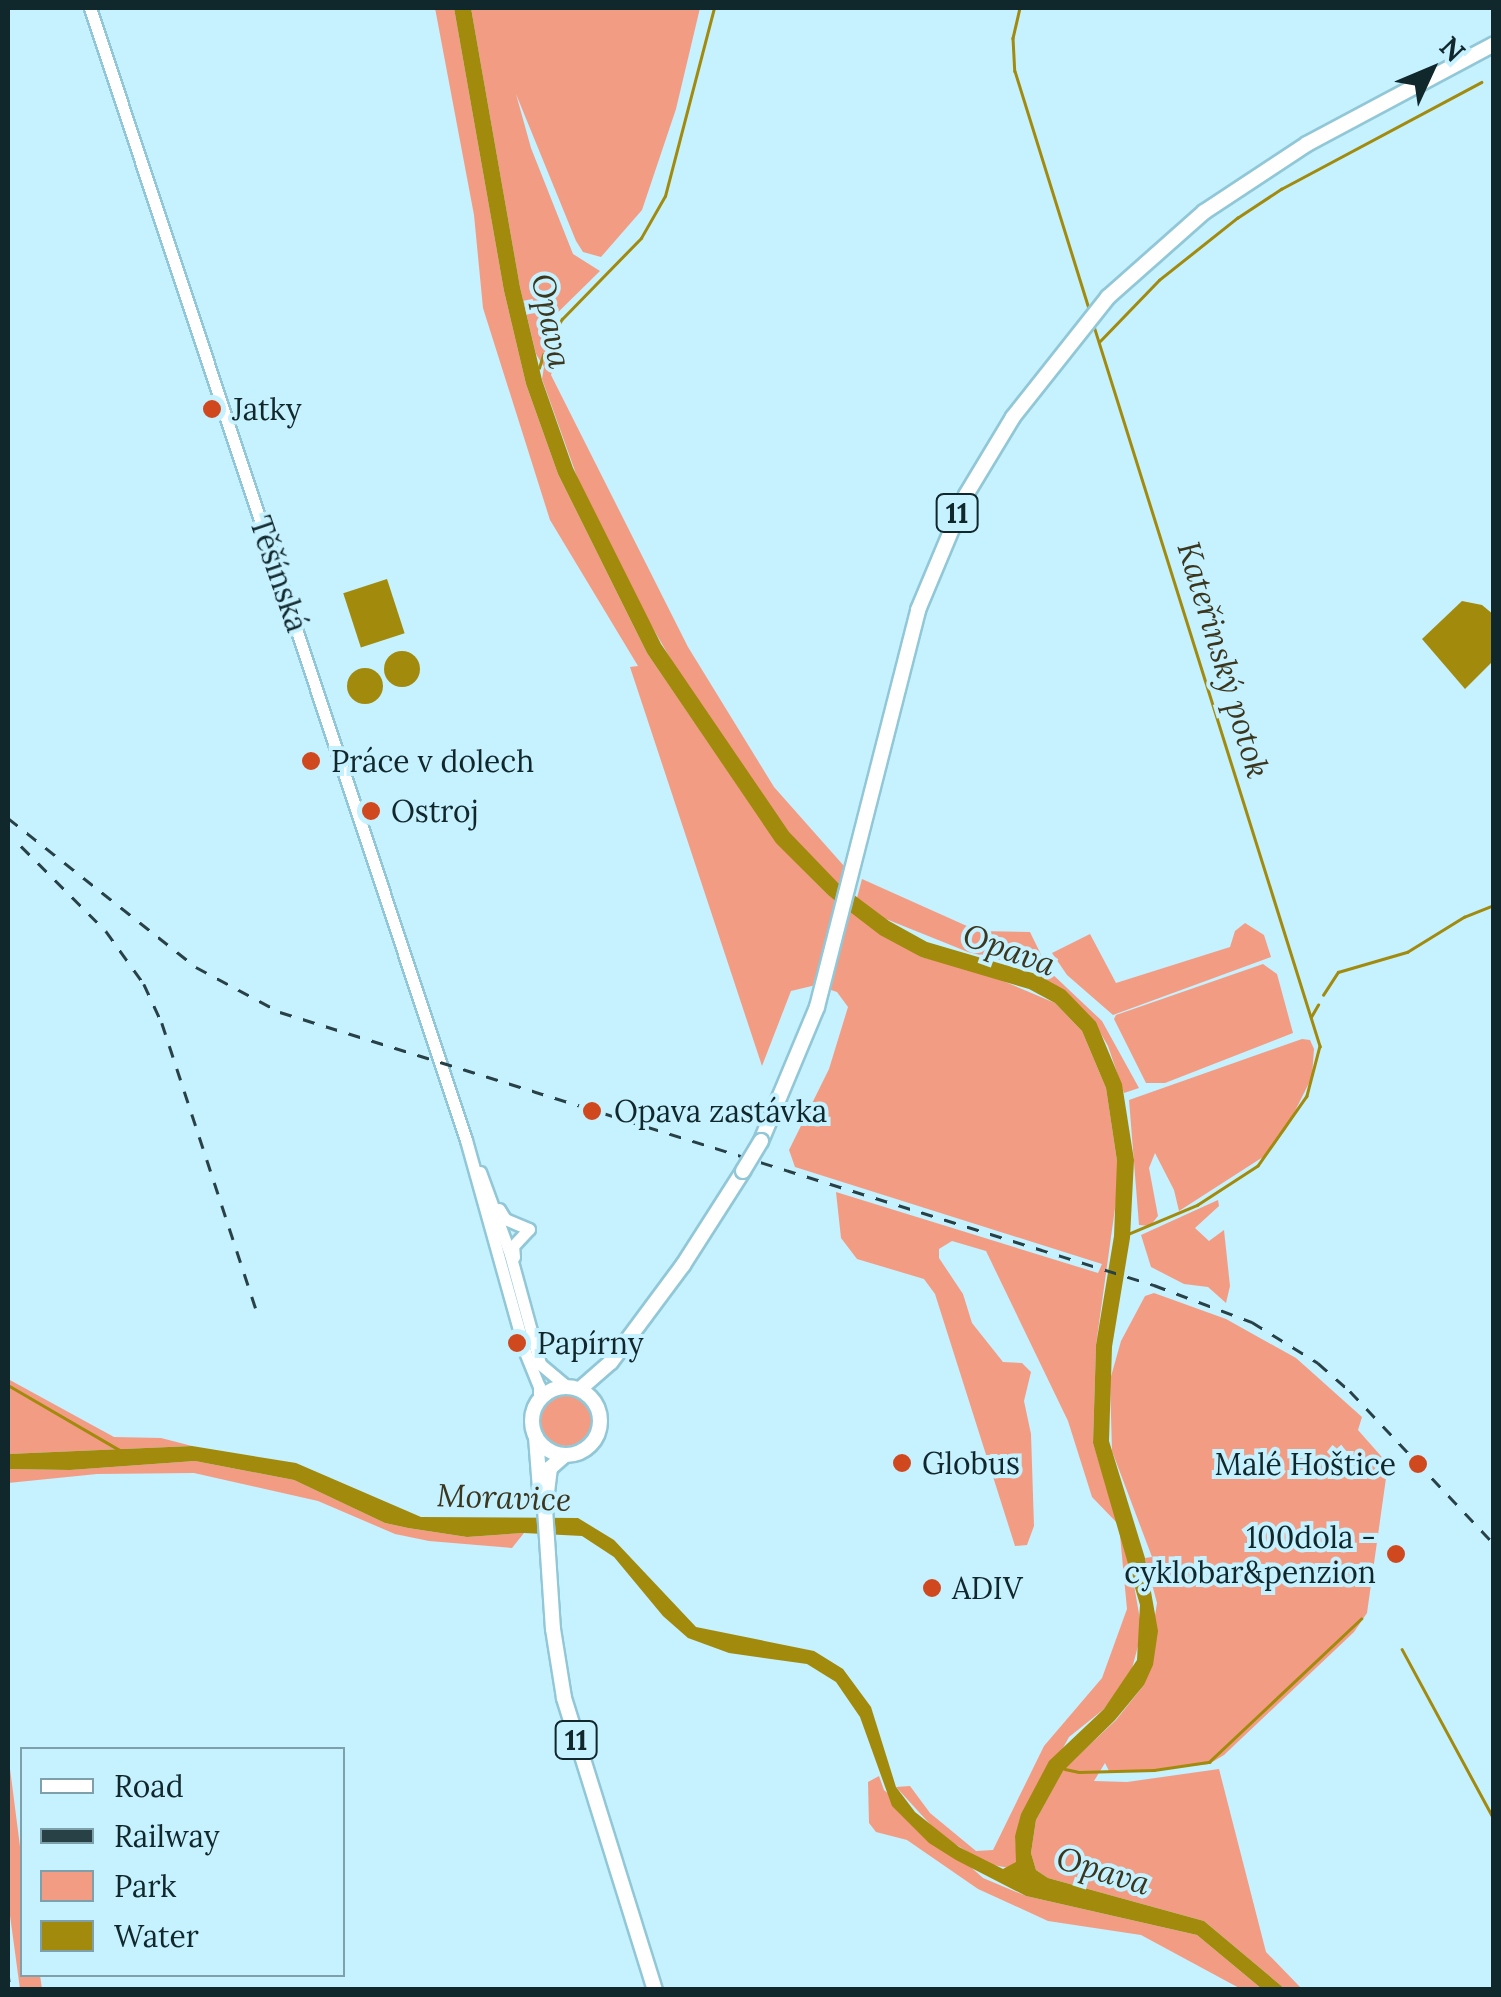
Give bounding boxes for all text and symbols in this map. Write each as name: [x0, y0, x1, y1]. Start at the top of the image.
north arrow: [1381, 20, 1481, 120]
text: N: [1432, 29, 1473, 69]
water label: Opava: [523, 271, 579, 371]
place label: Jatky: [232, 391, 302, 427]
marker: Jatky: [201, 398, 223, 420]
road number: 11: [934, 490, 980, 536]
street label: Těšínská: [242, 511, 316, 637]
water label: Kateřinský potok: [1169, 537, 1277, 783]
place label: Práce v dolech: [331, 743, 534, 779]
marker: Práce v dolech: [300, 750, 322, 772]
place label: Ostroj: [391, 793, 478, 829]
marker: Ostroj: [360, 800, 382, 822]
water label: Opava: [958, 916, 1060, 984]
place label: Opava zastávka: [614, 1093, 827, 1129]
marker: Opava zastávka: [579, 1098, 605, 1124]
place label: Papírny: [537, 1325, 644, 1361]
marker: Papírny: [506, 1332, 528, 1354]
place label: Globus: [922, 1445, 1020, 1481]
place label: Malé Hoštice: [1214, 1446, 1396, 1482]
marker: Malé Hoštice: [1405, 1451, 1431, 1477]
marker: Globus: [891, 1452, 913, 1474]
water label: Moravice: [436, 1476, 572, 1520]
place label: 100dola - cyklobar&penzion: [1124, 1519, 1376, 1590]
marker: 100dola - cyklobar&penzion: [1385, 1543, 1407, 1565]
place label: ADIV: [952, 1570, 1022, 1606]
marker: ADIV: [921, 1577, 943, 1599]
road number: 11: [554, 1717, 598, 1763]
legend: [20, 1747, 345, 1977]
text: Road: [114, 1767, 184, 1805]
text: Railway: [114, 1817, 220, 1855]
water label: Opava: [1052, 1839, 1154, 1903]
text: Park: [114, 1867, 176, 1905]
text: Water: [114, 1917, 199, 1955]

